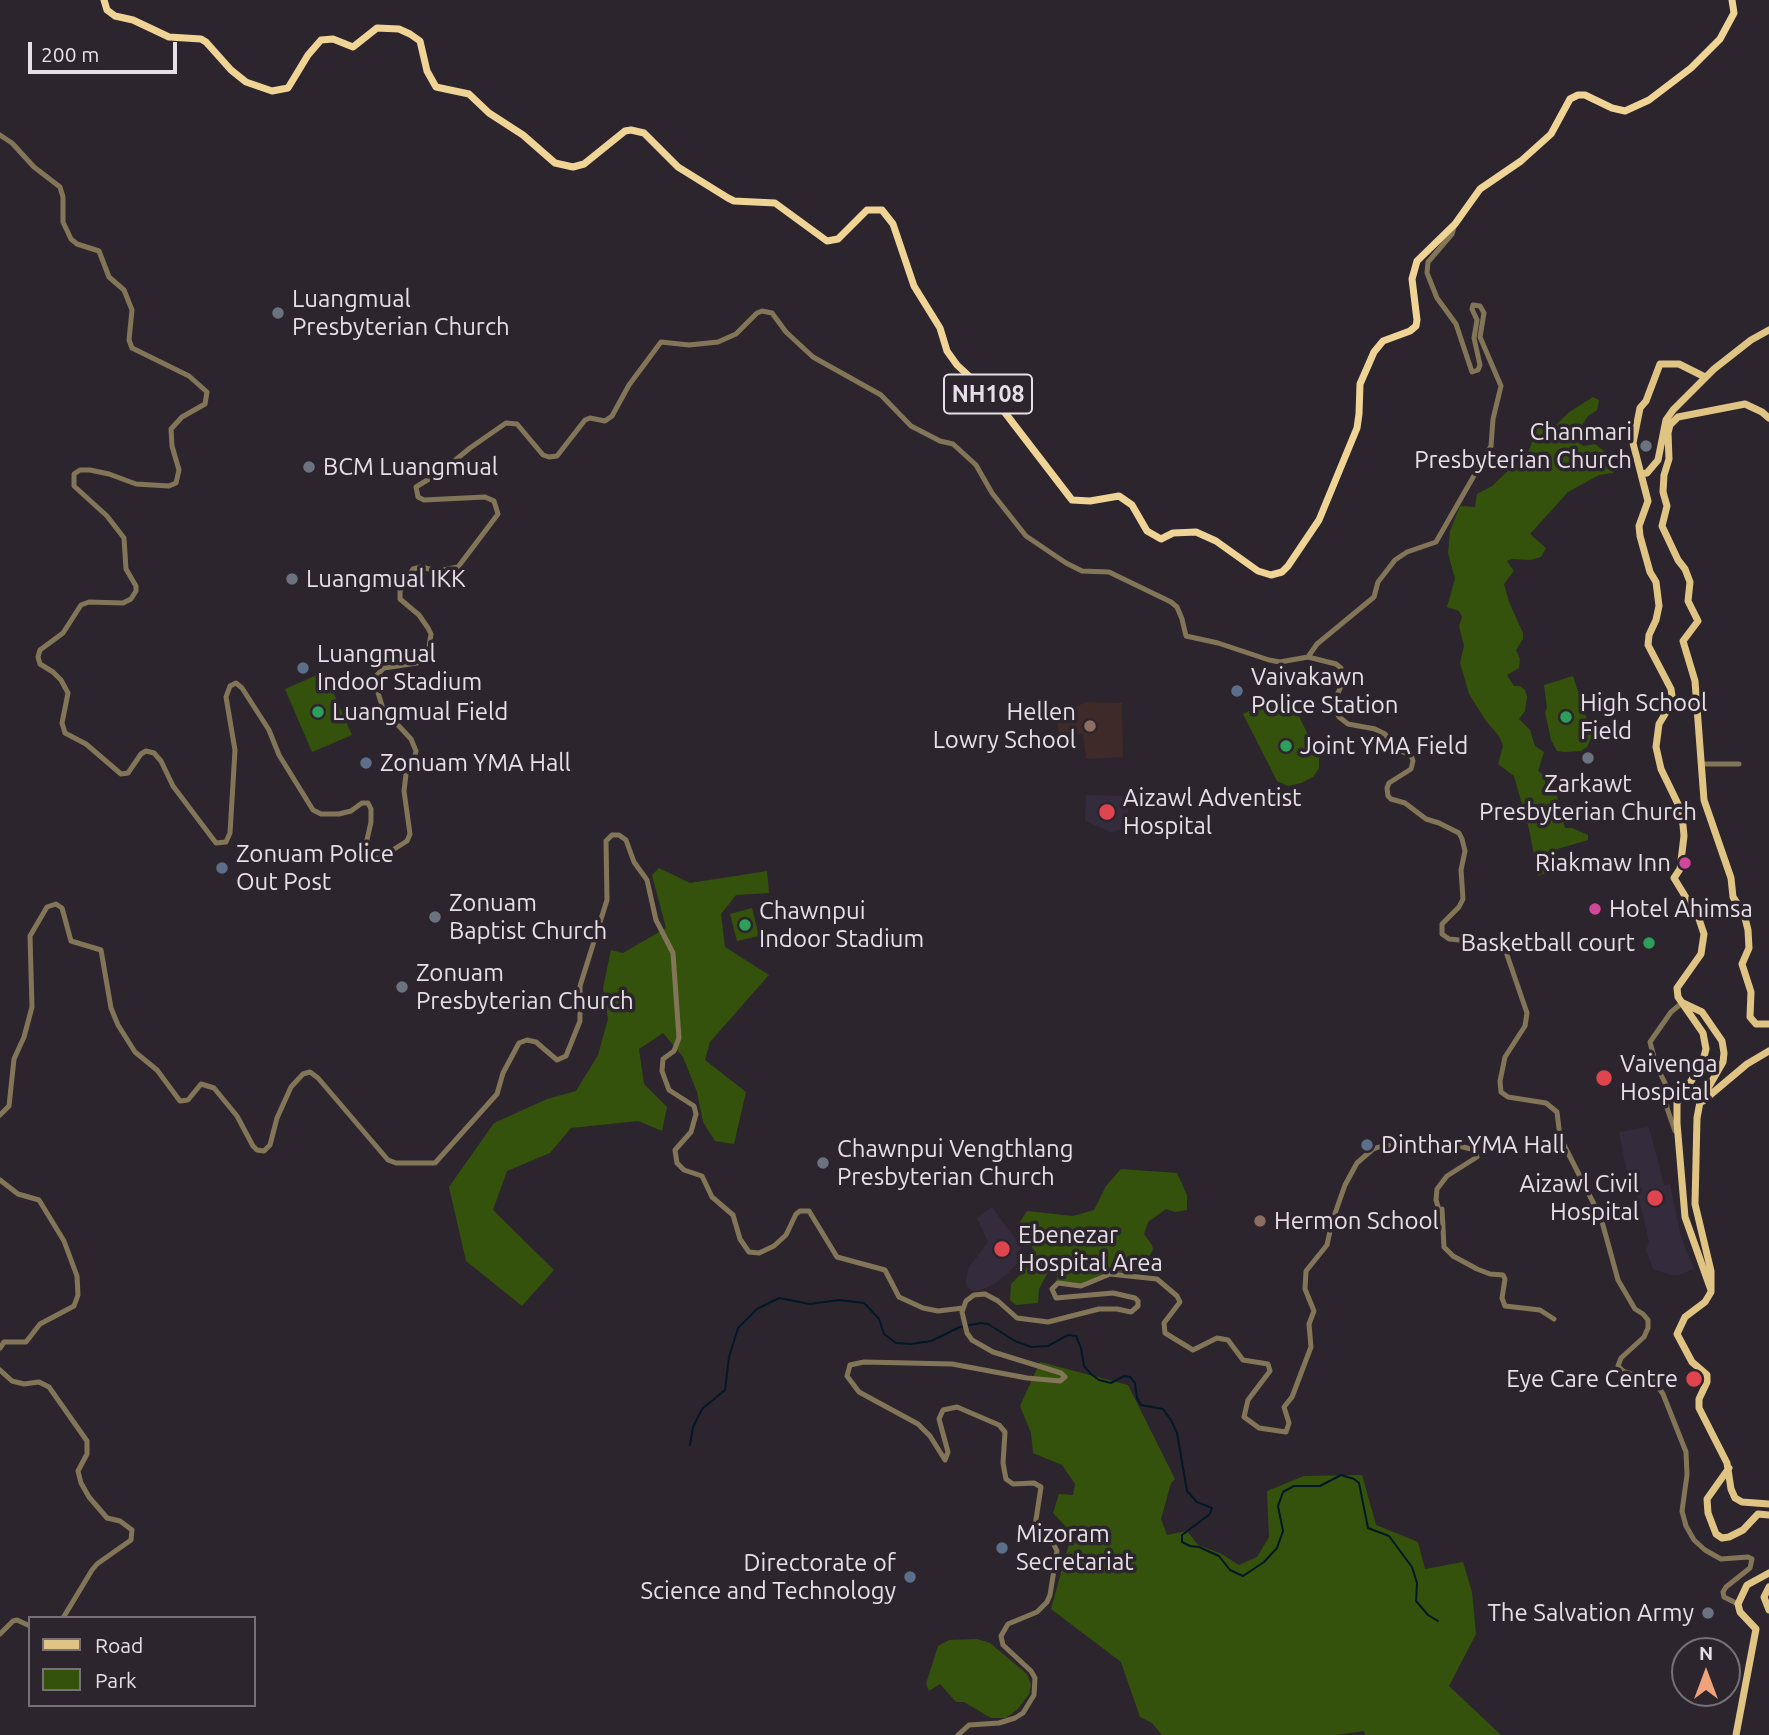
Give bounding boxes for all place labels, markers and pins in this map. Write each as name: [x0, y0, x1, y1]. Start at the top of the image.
place label: Luangmual Presbyterian Church: [292, 285, 510, 341]
marker: Luangmual Presbyterian Church: [270, 305, 286, 321]
place label: Chanmari Presbyterian Church: [1414, 418, 1632, 474]
marker: Chanmari Presbyterian Church: [1638, 438, 1654, 454]
place label: BCM Luangmual: [323, 453, 498, 481]
marker: BCM Luangmual: [301, 459, 317, 475]
place label: Luangmual IKK: [306, 565, 466, 593]
marker: Luangmual IKK: [284, 571, 300, 587]
place label: Luangmual Indoor Stadium: [317, 640, 482, 696]
marker: Luangmual Indoor Stadium: [295, 660, 311, 676]
place label: Vaivakawn Police Station: [1251, 663, 1398, 719]
marker: Vaivakawn Police Station: [1229, 683, 1245, 699]
place label: High School Field: [1580, 689, 1707, 745]
place label: Luangmual Field: [332, 698, 508, 726]
place label: Hellen Lowry School: [933, 698, 1076, 754]
marker: Luangmual Field: [310, 704, 326, 720]
marker: High School Field: [1558, 709, 1574, 725]
marker: Hellen Lowry School: [1082, 718, 1098, 734]
place label: Joint YMA Field: [1300, 732, 1468, 760]
marker: Joint YMA Field: [1278, 738, 1294, 754]
place label: Zonuam YMA Hall: [380, 749, 571, 777]
marker: Zarkawt Presbyterian Church: [1580, 750, 1596, 766]
marker: Zonuam YMA Hall: [358, 755, 374, 771]
place label: Zarkawt Presbyterian Church: [1479, 770, 1697, 826]
place label: Aizawl Adventist Hospital: [1123, 784, 1301, 840]
marker: Aizawl Adventist Hospital: [1097, 802, 1117, 822]
place label: Zonuam Police Out Post: [236, 840, 394, 896]
place label: Riakmaw Inn: [1535, 849, 1671, 877]
marker: Riakmaw Inn: [1677, 855, 1693, 871]
marker: Zonuam Police Out Post: [214, 860, 230, 876]
place label: Zonuam Baptist Church: [449, 889, 607, 945]
place label: Hotel Ahimsa: [1609, 895, 1753, 923]
place label: Chawnpui Indoor Stadium: [759, 897, 924, 953]
marker: Hotel Ahimsa: [1587, 901, 1603, 917]
marker: Zonuam Baptist Church: [427, 909, 443, 925]
marker: Chawnpui Indoor Stadium: [737, 917, 753, 933]
place label: Basketball court: [1461, 929, 1635, 957]
marker: Basketball court: [1641, 935, 1657, 951]
place label: Zonuam Presbyterian Church: [416, 959, 634, 1015]
marker: Zonuam Presbyterian Church: [394, 979, 410, 995]
place label: Vaivenga Hospital: [1620, 1050, 1718, 1106]
marker: Vaivenga Hospital: [1594, 1068, 1614, 1088]
place label: Dinthar YMA Hall: [1381, 1131, 1565, 1159]
place label: Chawnpui Vengthlang Presbyterian Church: [837, 1135, 1074, 1191]
marker: Dinthar YMA Hall: [1359, 1137, 1375, 1153]
marker: Chawnpui Vengthlang Presbyterian Church: [815, 1155, 831, 1171]
place label: Aizawl Civil Hospital: [1520, 1170, 1639, 1226]
marker: Aizawl Civil Hospital: [1645, 1188, 1665, 1208]
place label: Hermon School: [1274, 1207, 1439, 1235]
marker: Hermon School: [1252, 1213, 1268, 1229]
place label: Ebenezar Hospital Area: [1018, 1221, 1163, 1277]
marker: Ebenezar Hospital Area: [992, 1239, 1012, 1259]
place label: Eye Care Centre: [1506, 1365, 1678, 1393]
marker: Eye Care Centre: [1684, 1369, 1704, 1389]
place label: Mizoram Secretariat: [1016, 1520, 1134, 1576]
marker: Mizoram Secretariat: [994, 1540, 1010, 1556]
place label: Directorate of Science and Technology: [640, 1549, 896, 1605]
marker: Directorate of Science and Technology: [902, 1569, 918, 1585]
place label: The Salvation Army: [1488, 1599, 1694, 1627]
marker: The Salvation Army: [1700, 1605, 1716, 1621]

